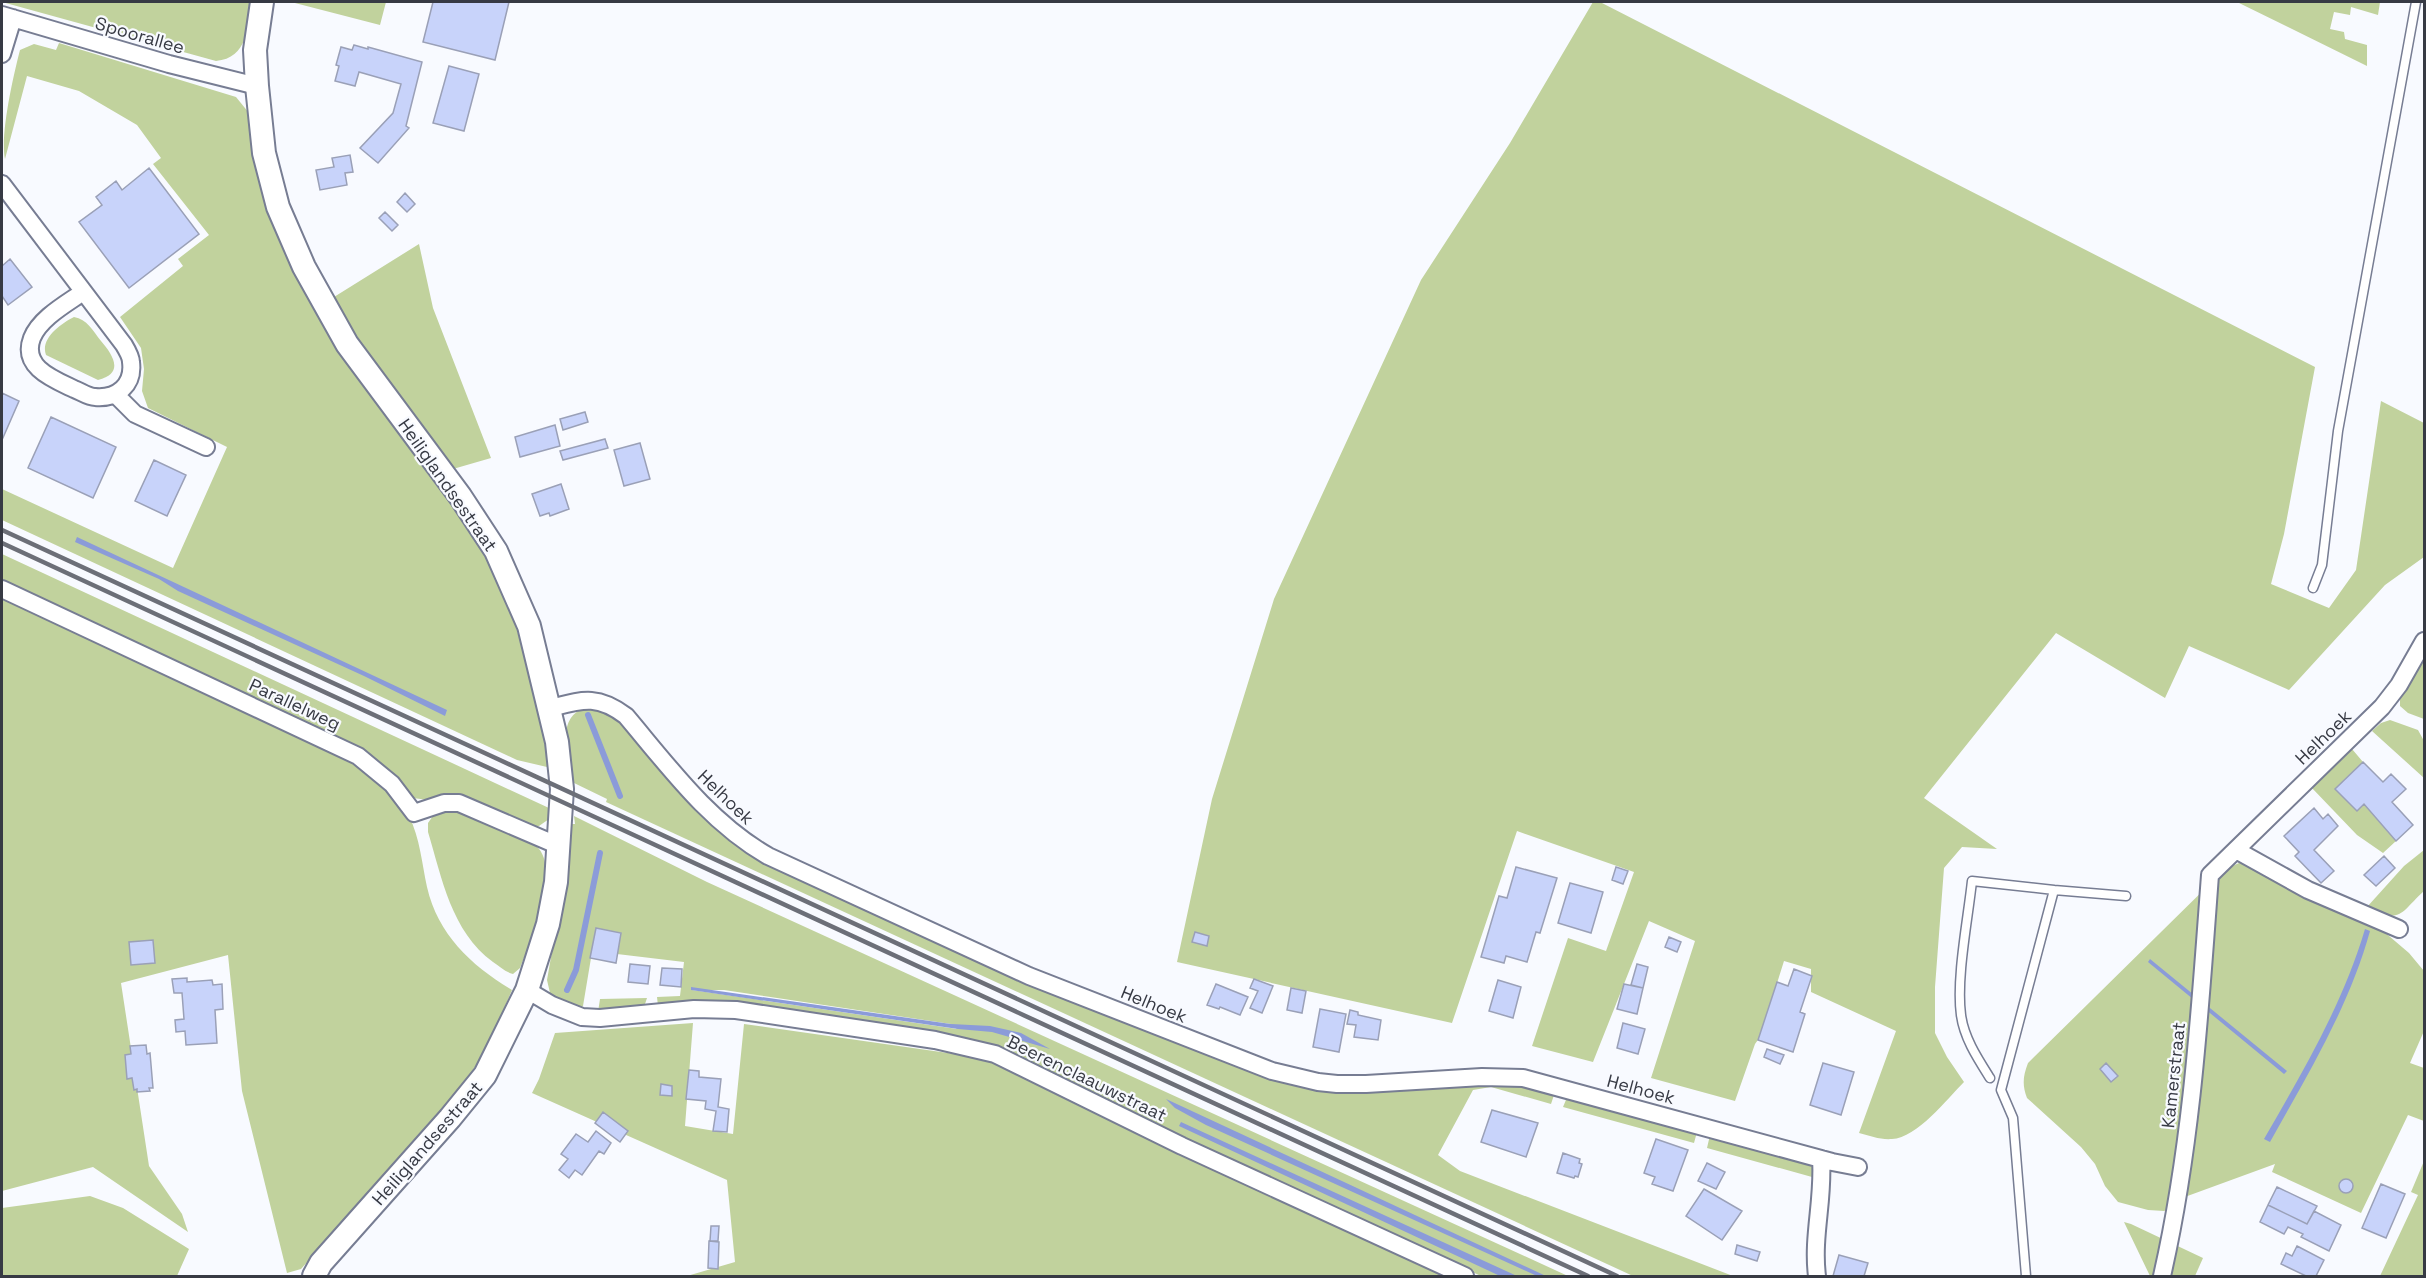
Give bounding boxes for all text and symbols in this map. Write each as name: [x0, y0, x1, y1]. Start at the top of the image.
street label: Spoorallee: [93, 11, 187, 59]
street label: Heiliglandsestraat: [393, 414, 503, 556]
street label: Parallelweg: [246, 673, 344, 735]
street label: Helhoek: [2290, 704, 2356, 769]
street label: Helhoek: [693, 765, 759, 830]
street label: Helhoek: [1118, 980, 1191, 1028]
street label: Kamerstraat: [2156, 1021, 2190, 1129]
street label: Beerenclaauwstraat: [1003, 1029, 1171, 1127]
street label: Helhoek: [1605, 1069, 1678, 1109]
street label: Heiliglandsestraat: [367, 1076, 487, 1210]

